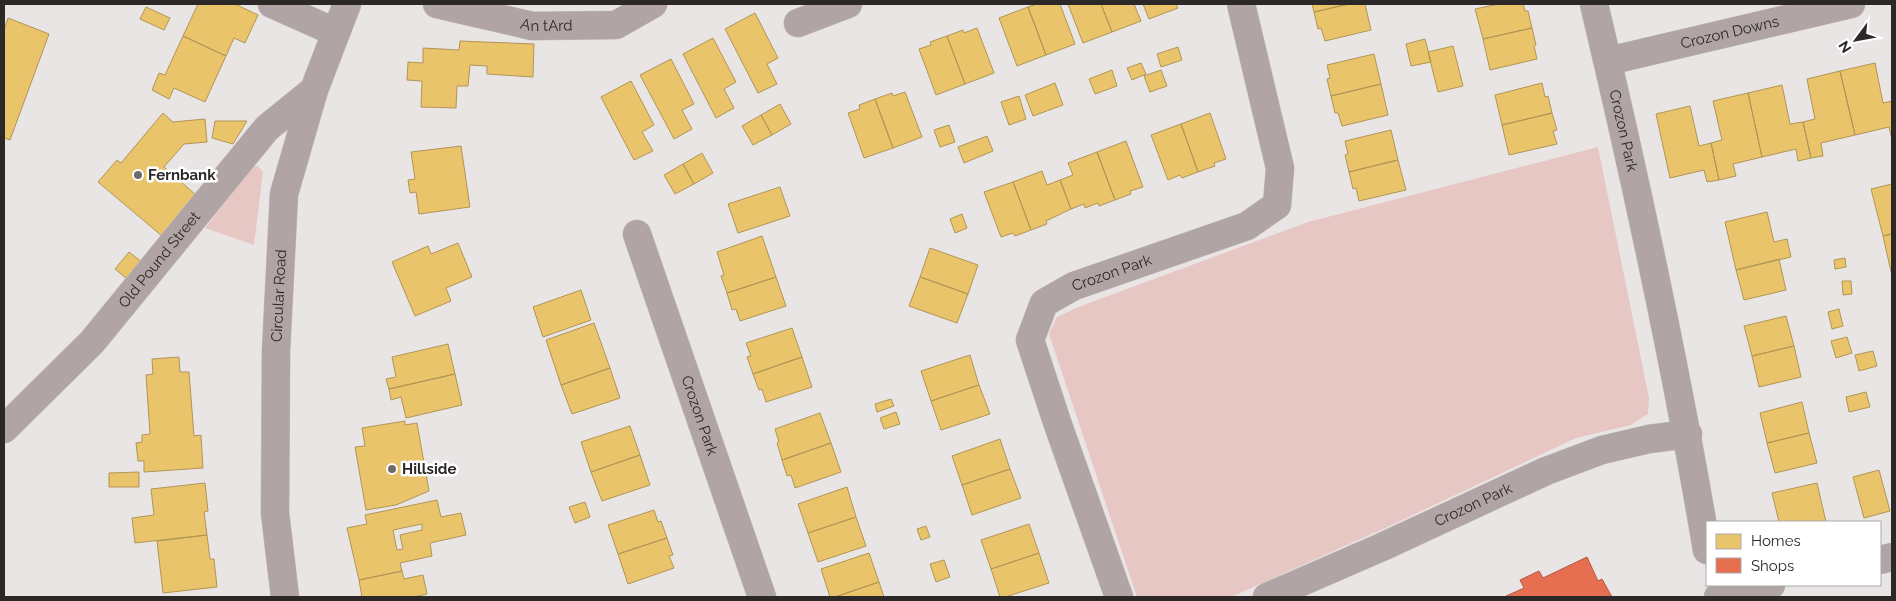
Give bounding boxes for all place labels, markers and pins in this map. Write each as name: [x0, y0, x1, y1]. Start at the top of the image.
place label: Fernbank: [148, 166, 216, 184]
marker: Fernbank: [132, 169, 144, 181]
place label: Hillside: [402, 460, 456, 478]
marker: Hillside: [386, 463, 398, 475]

